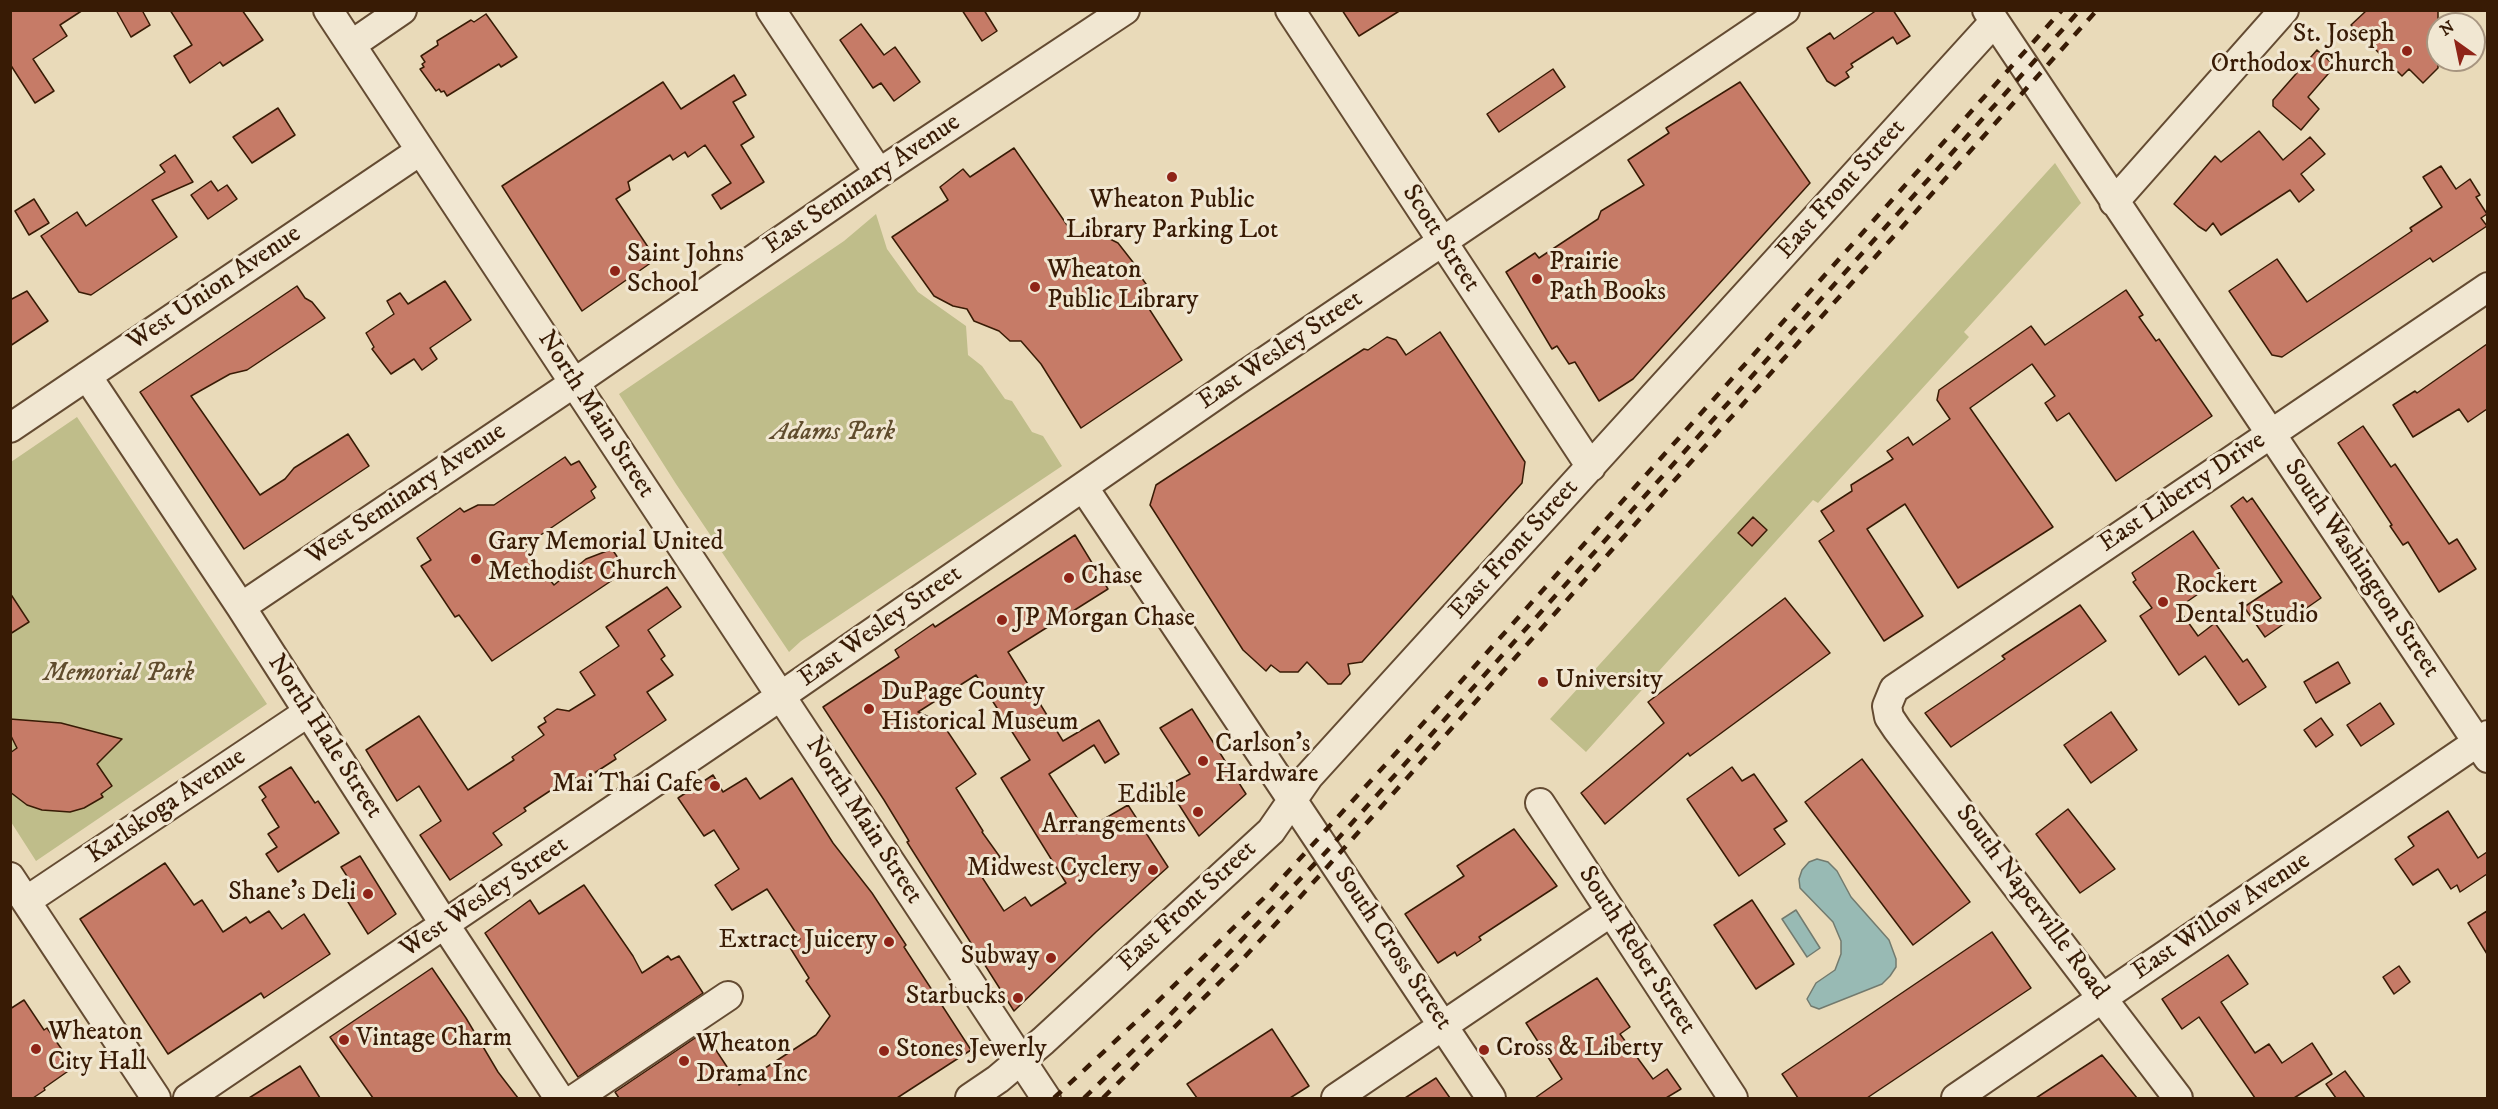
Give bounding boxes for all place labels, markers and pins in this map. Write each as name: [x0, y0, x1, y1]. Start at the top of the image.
place label: St. Joseph Orthodox Church: [2211, 20, 2395, 82]
marker: St. Joseph Orthodox Church: [2400, 44, 2414, 58]
marker: Wheaton Public Library Parking Lot: [1165, 170, 1179, 184]
place label: Wheaton Public Library Parking Lot: [1066, 186, 1278, 248]
place label: Saint Johns School: [627, 240, 744, 302]
place label: Prairie Path Books: [1549, 248, 1666, 310]
place label: Wheaton Public Library: [1047, 256, 1198, 318]
marker: Saint Johns School: [608, 264, 622, 278]
marker: Prairie Path Books: [1530, 272, 1544, 286]
marker: Wheaton Public Library: [1028, 280, 1042, 294]
place label: Gary Memorial United Methodist Church: [488, 528, 724, 590]
marker: Gary Memorial United Methodist Church: [469, 552, 483, 566]
place label: Chase: [1081, 562, 1142, 594]
marker: Chase: [1062, 571, 1076, 585]
place label: Rockert Dental Studio: [2175, 571, 2318, 632]
marker: Rockert Dental Studio: [2156, 595, 2170, 609]
place label: JP Morgan Chase: [1014, 604, 1195, 636]
marker: JP Morgan Chase: [995, 613, 1009, 627]
place label: University: [1555, 666, 1663, 698]
marker: University: [1536, 675, 1550, 689]
place label: DuPage County Historical Museum: [881, 678, 1079, 740]
marker: DuPage County Historical Museum: [862, 702, 876, 716]
place label: Carlson's Hardware: [1215, 730, 1318, 792]
marker: Carlson's Hardware: [1196, 754, 1210, 768]
place label: Mai Thai Cafe: [552, 770, 703, 802]
marker: Mai Thai Cafe: [708, 779, 722, 793]
place label: Edible Arrangements: [1041, 781, 1186, 843]
marker: Edible Arrangements: [1191, 805, 1205, 819]
place label: Midwest Cyclery: [967, 854, 1141, 886]
marker: Midwest Cyclery: [1146, 863, 1160, 877]
place label: Shane's Deli: [228, 878, 356, 910]
marker: Shane's Deli: [361, 887, 375, 901]
place label: Extract Juicery: [719, 926, 877, 958]
marker: Extract Juicery: [882, 935, 896, 949]
place label: Subway: [961, 942, 1039, 974]
marker: Subway: [1044, 951, 1058, 965]
place label: Starbucks: [906, 982, 1006, 1014]
marker: Starbucks: [1011, 991, 1025, 1005]
place label: Wheaton City Hall: [48, 1018, 147, 1080]
place label: Vintage Charm: [356, 1024, 512, 1056]
place label: Wheaton Drama Inc: [696, 1030, 808, 1092]
marker: Vintage Charm: [337, 1033, 351, 1047]
place label: Cross & Liberty: [1496, 1034, 1663, 1066]
place label: Stones Jewerly: [896, 1035, 1046, 1067]
marker: Wheaton City Hall: [29, 1042, 43, 1056]
marker: Cross & Liberty: [1477, 1043, 1491, 1057]
marker: Stones Jewerly: [877, 1044, 891, 1058]
marker: Wheaton Drama Inc: [677, 1054, 691, 1068]

